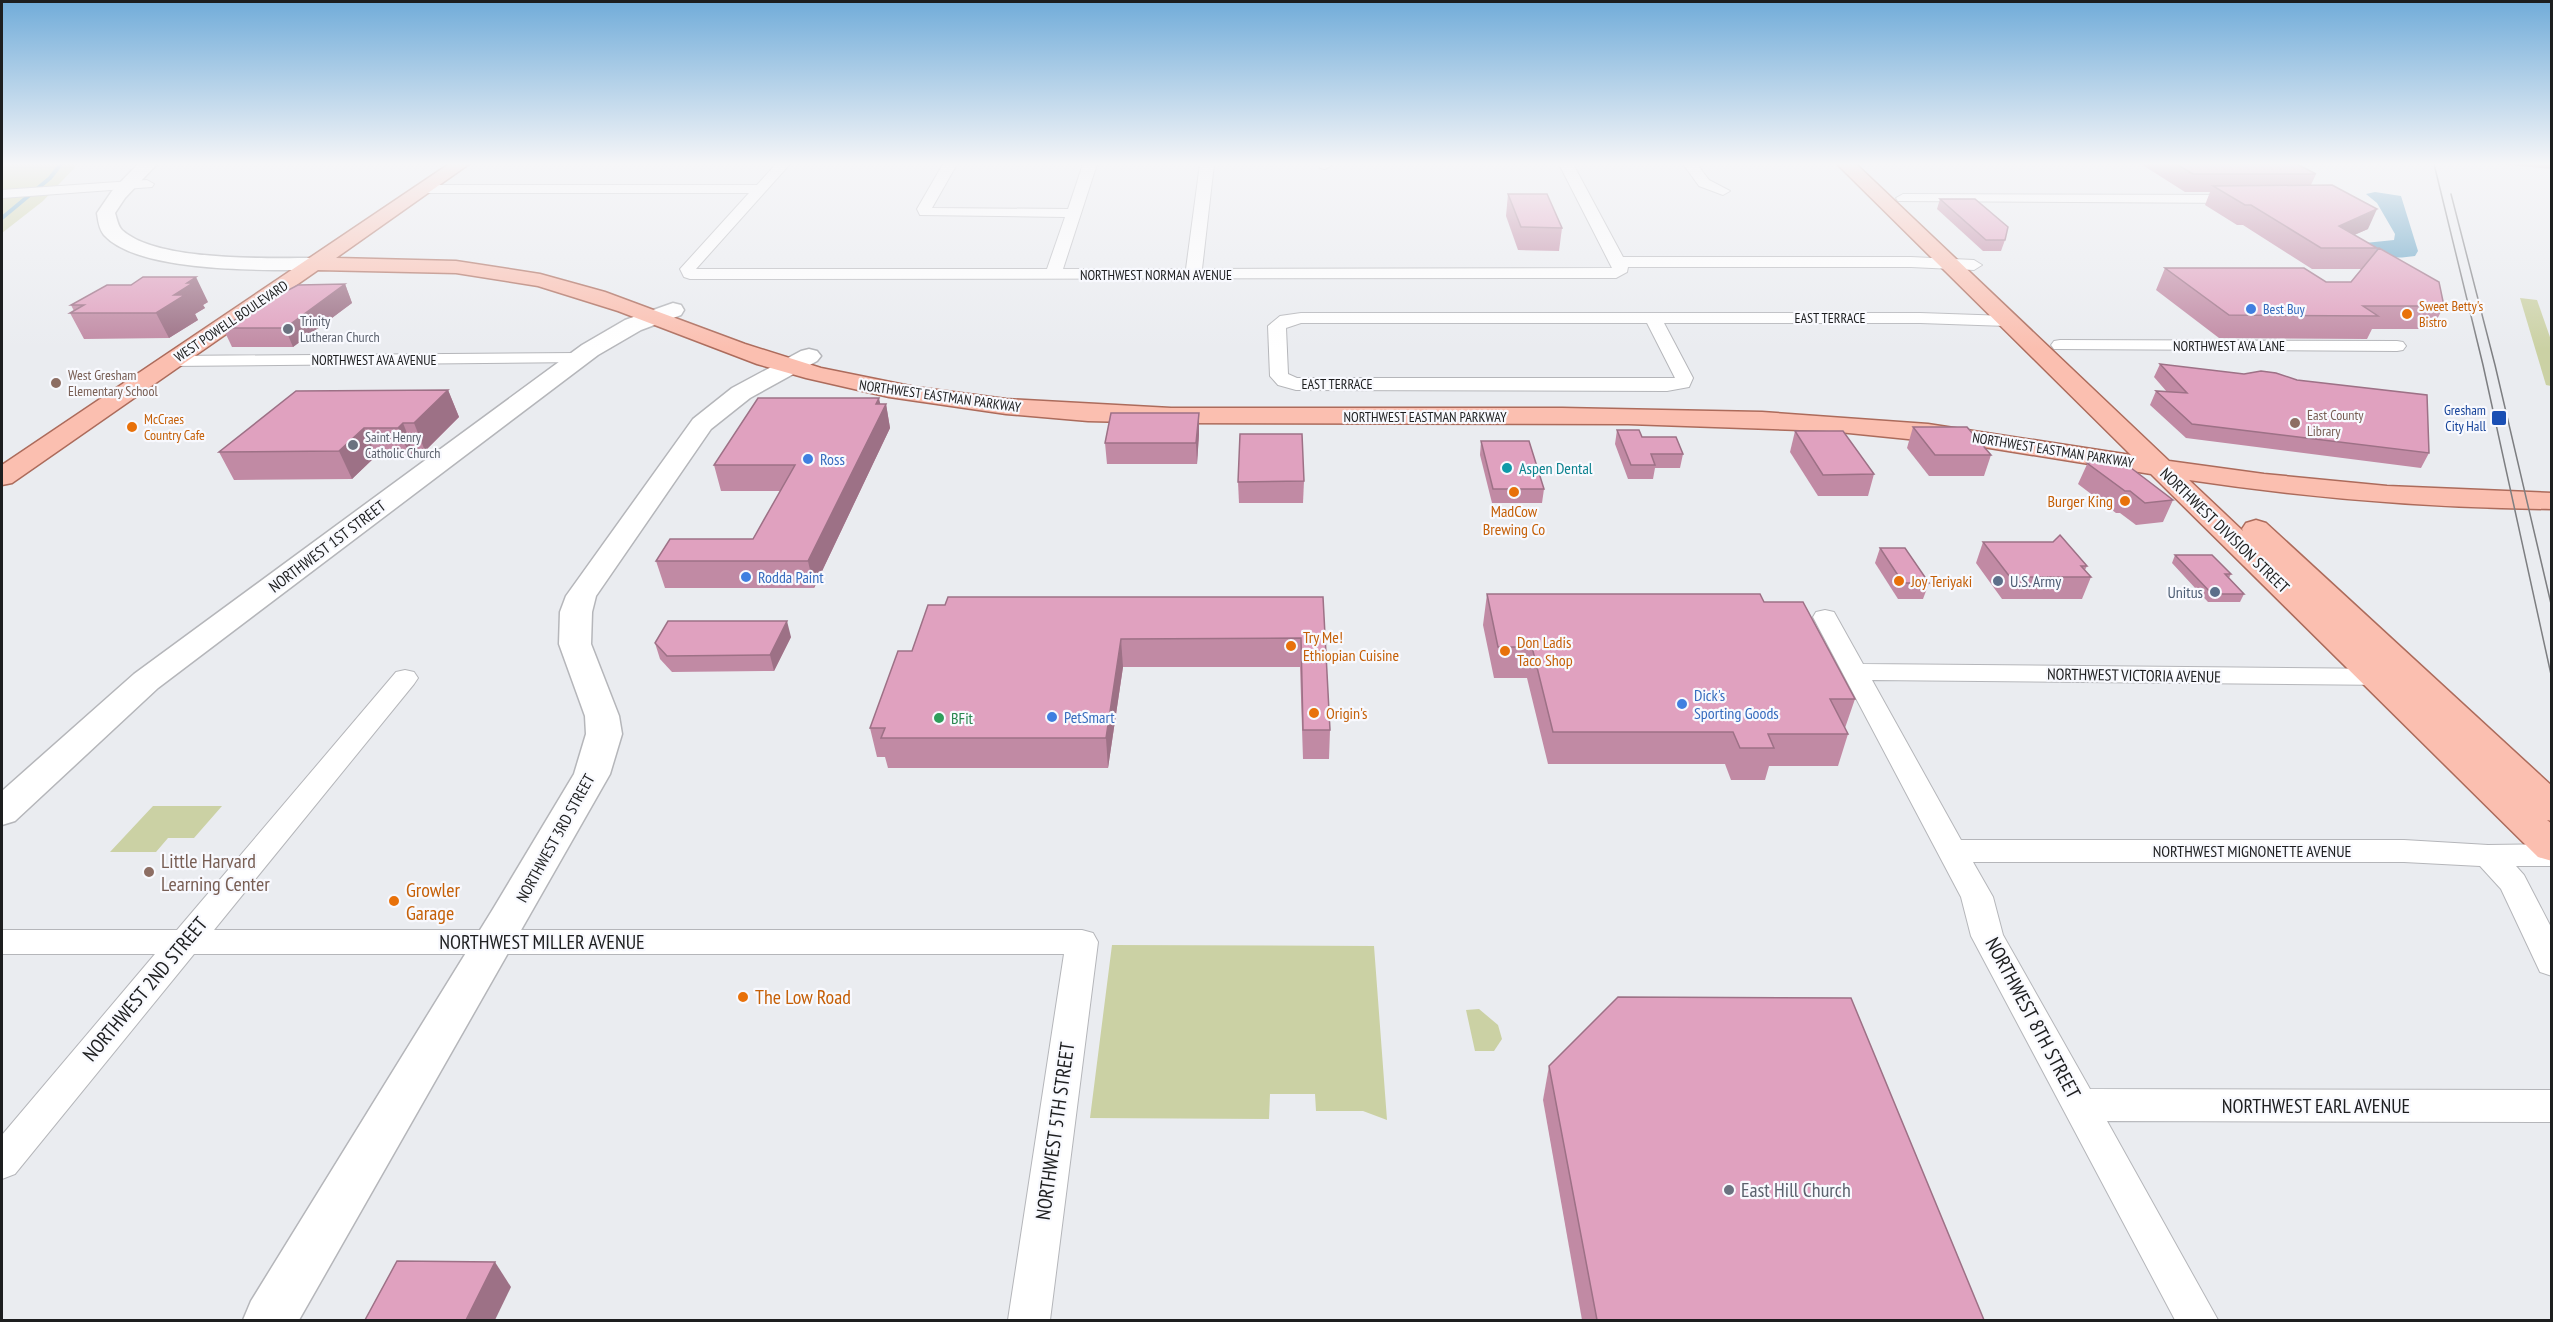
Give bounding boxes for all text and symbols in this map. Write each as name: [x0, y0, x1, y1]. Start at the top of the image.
street label: NORTHWEST NORMAN AVENUE: [1080, 266, 1232, 284]
street label: WEST POWELL BOULEVARD: [171, 276, 291, 366]
place label: Sweet Betty's Bistro: [2419, 297, 2483, 331]
place label: Best Buy: [2263, 300, 2306, 318]
marker: Best Buy: [2244, 302, 2258, 316]
marker: Sweet Betty's Bistro: [2400, 307, 2414, 321]
street label: EAST TERRACE: [1794, 309, 1866, 327]
place label: Trinity Lutheran Church: [300, 312, 380, 346]
marker: Trinity Lutheran Church: [281, 322, 295, 336]
street label: NORTHWEST AVA LANE: [2173, 337, 2285, 355]
street label: NORTHWEST AVA AVENUE: [311, 351, 437, 369]
place label: West Gresham Elementary School: [68, 366, 158, 400]
street label: EAST TERRACE: [1301, 375, 1373, 393]
marker: West Gresham Elementary School: [49, 376, 63, 390]
street label: NORTHWEST EASTMAN PARKWAY: [858, 376, 1023, 416]
place label: Gresham City Hall: [2444, 401, 2487, 435]
place label: East County Library: [2307, 406, 2364, 440]
street label: NORTHWEST EASTMAN PARKWAY: [1343, 408, 1507, 426]
marker: Gresham City Hall: [2490, 409, 2508, 427]
place label: McCraes Country Cafe: [144, 410, 205, 444]
marker: East County Library: [2288, 416, 2302, 430]
marker: McCraes Country Cafe: [125, 420, 139, 434]
place label: Saint Henry Catholic Church: [365, 428, 441, 462]
street label: NORTHWEST EASTMAN PARKWAY: [1971, 428, 2136, 472]
marker: Saint Henry Catholic Church: [346, 438, 360, 452]
place label: Ross: [820, 449, 845, 469]
marker: Ross: [801, 452, 815, 466]
place label: Aspen Dental: [1519, 458, 1593, 478]
marker: Aspen Dental: [1500, 461, 1514, 475]
street label: NORTHWEST DIVISION STREET: [2156, 463, 2294, 597]
marker: MadCow Brewing Co: [1507, 485, 1521, 499]
place label: Burger King: [2048, 491, 2113, 511]
marker: Burger King: [2118, 494, 2132, 508]
street label: NORTHWEST 1ST STREET: [265, 496, 389, 596]
place label: MadCow Brewing Co: [1483, 501, 1545, 539]
place label: Rodda Paint: [758, 567, 824, 587]
marker: Rodda Paint: [739, 570, 753, 584]
place label: Joy Teriyaki: [1910, 571, 1972, 591]
place label: U.S. Army: [2010, 571, 2061, 591]
marker: Joy Teriyaki: [1892, 574, 1906, 588]
marker: U.S. Army: [1991, 574, 2005, 588]
place label: Unitus: [2167, 582, 2203, 602]
marker: Unitus: [2208, 585, 2222, 599]
place label: Try Me! Ethiopian Cuisine: [1303, 627, 1399, 665]
place label: Don Ladis Taco Shop: [1517, 632, 1573, 670]
marker: Try Me! Ethiopian Cuisine: [1284, 639, 1298, 653]
marker: Don Ladis Taco Shop: [1498, 644, 1512, 658]
street label: NORTHWEST VICTORIA AVENUE: [2047, 663, 2221, 687]
place label: Dick's Sporting Goods: [1694, 685, 1779, 723]
marker: Dick's Sporting Goods: [1675, 697, 1689, 711]
place label: Origin's: [1326, 703, 1368, 723]
marker: Origin's: [1307, 706, 1321, 720]
place label: PetSmart: [1064, 707, 1115, 727]
place label: BFit: [951, 708, 974, 728]
marker: PetSmart: [1045, 710, 1059, 724]
marker: BFit: [932, 711, 946, 725]
street label: NORTHWEST 3RD STREET: [511, 770, 599, 906]
street label: NORTHWEST MIGNONETTE AVENUE: [2153, 841, 2351, 861]
place label: Little Harvard Learning Center: [161, 848, 270, 897]
marker: Little Harvard Learning Center: [142, 865, 156, 879]
place label: Growler Garage: [406, 877, 460, 926]
marker: Growler Garage: [387, 894, 401, 908]
street label: NORTHWEST 2ND STREET: [77, 911, 213, 1067]
street label: NORTHWEST MILLER AVENUE: [439, 929, 645, 955]
street label: NORTHWEST 8TH STREET: [1979, 933, 2087, 1103]
place label: The Low Road: [755, 984, 851, 1010]
marker: The Low Road: [736, 990, 750, 1004]
street label: NORTHWEST 5TH STREET: [1030, 1040, 1080, 1222]
street label: NORTHWEST EARL AVENUE: [2222, 1093, 2410, 1119]
place label: East Hill Church: [1741, 1177, 1851, 1203]
marker: East Hill Church: [1722, 1183, 1736, 1197]

